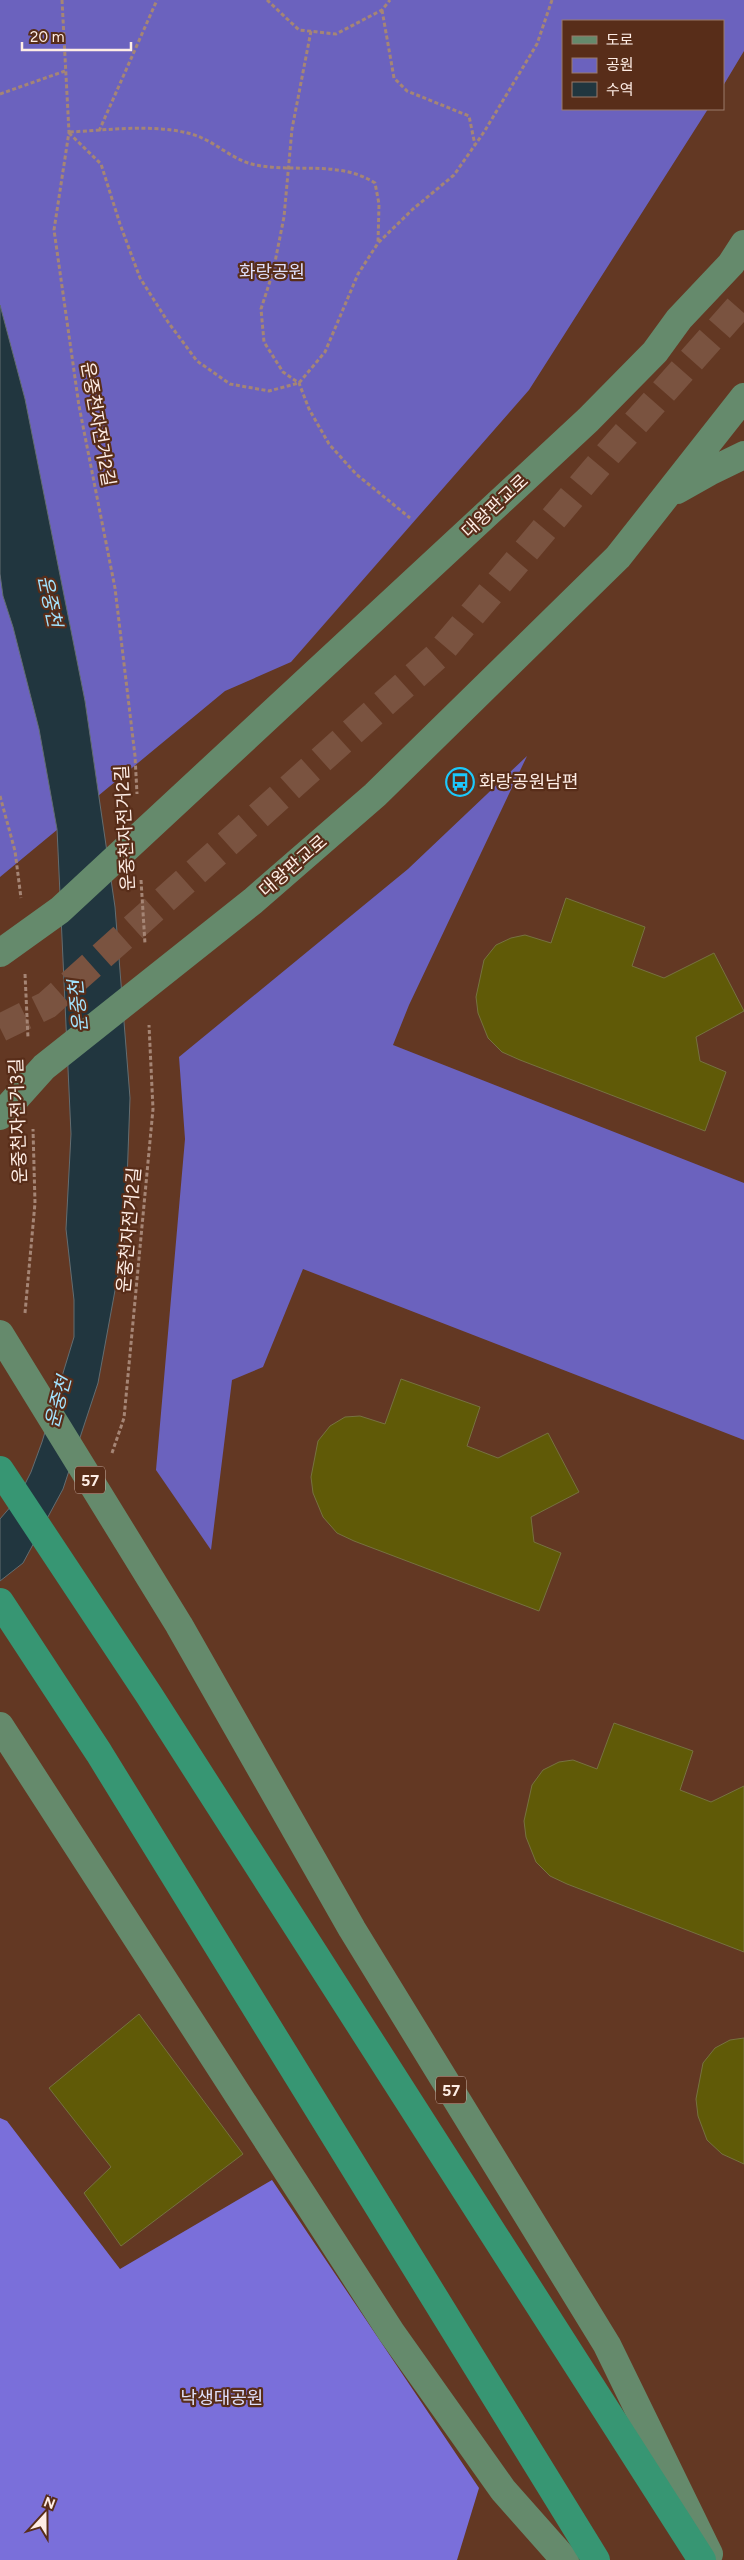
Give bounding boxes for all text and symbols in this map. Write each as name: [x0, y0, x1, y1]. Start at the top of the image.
scale bar: [22, 20, 131, 52]
legend: [562, 20, 724, 110]
text: 20 m: [30, 28, 64, 46]
text: 도로: [606, 31, 634, 49]
text: 공원: [606, 56, 634, 74]
text: 수역: [606, 81, 634, 99]
park label: 화랑공원: [239, 261, 305, 283]
street label: 운중천자전거2길: [76, 360, 120, 488]
street label: 대왕판교로: [457, 470, 533, 542]
water label: 운중천: [33, 573, 67, 631]
street label: 운중천자전거2길: [111, 765, 139, 891]
bus stop icon: 화랑공원남편: [445, 767, 475, 797]
place label: 화랑공원남편: [479, 771, 578, 793]
street label: 대왕판교로: [255, 831, 331, 901]
water label: 운중천: [64, 977, 92, 1033]
street label: 운중천자전거3길: [5, 1058, 31, 1184]
street label: 운중천자전거2길: [113, 1166, 145, 1294]
water label: 운중천: [40, 1372, 76, 1430]
road number: 57: [75, 1466, 105, 1494]
road number: 57: [436, 2076, 466, 2104]
park label: 낙생대공원: [181, 2387, 263, 2409]
north arrow: [20, 2490, 70, 2540]
text: N: [41, 2493, 58, 2513]

